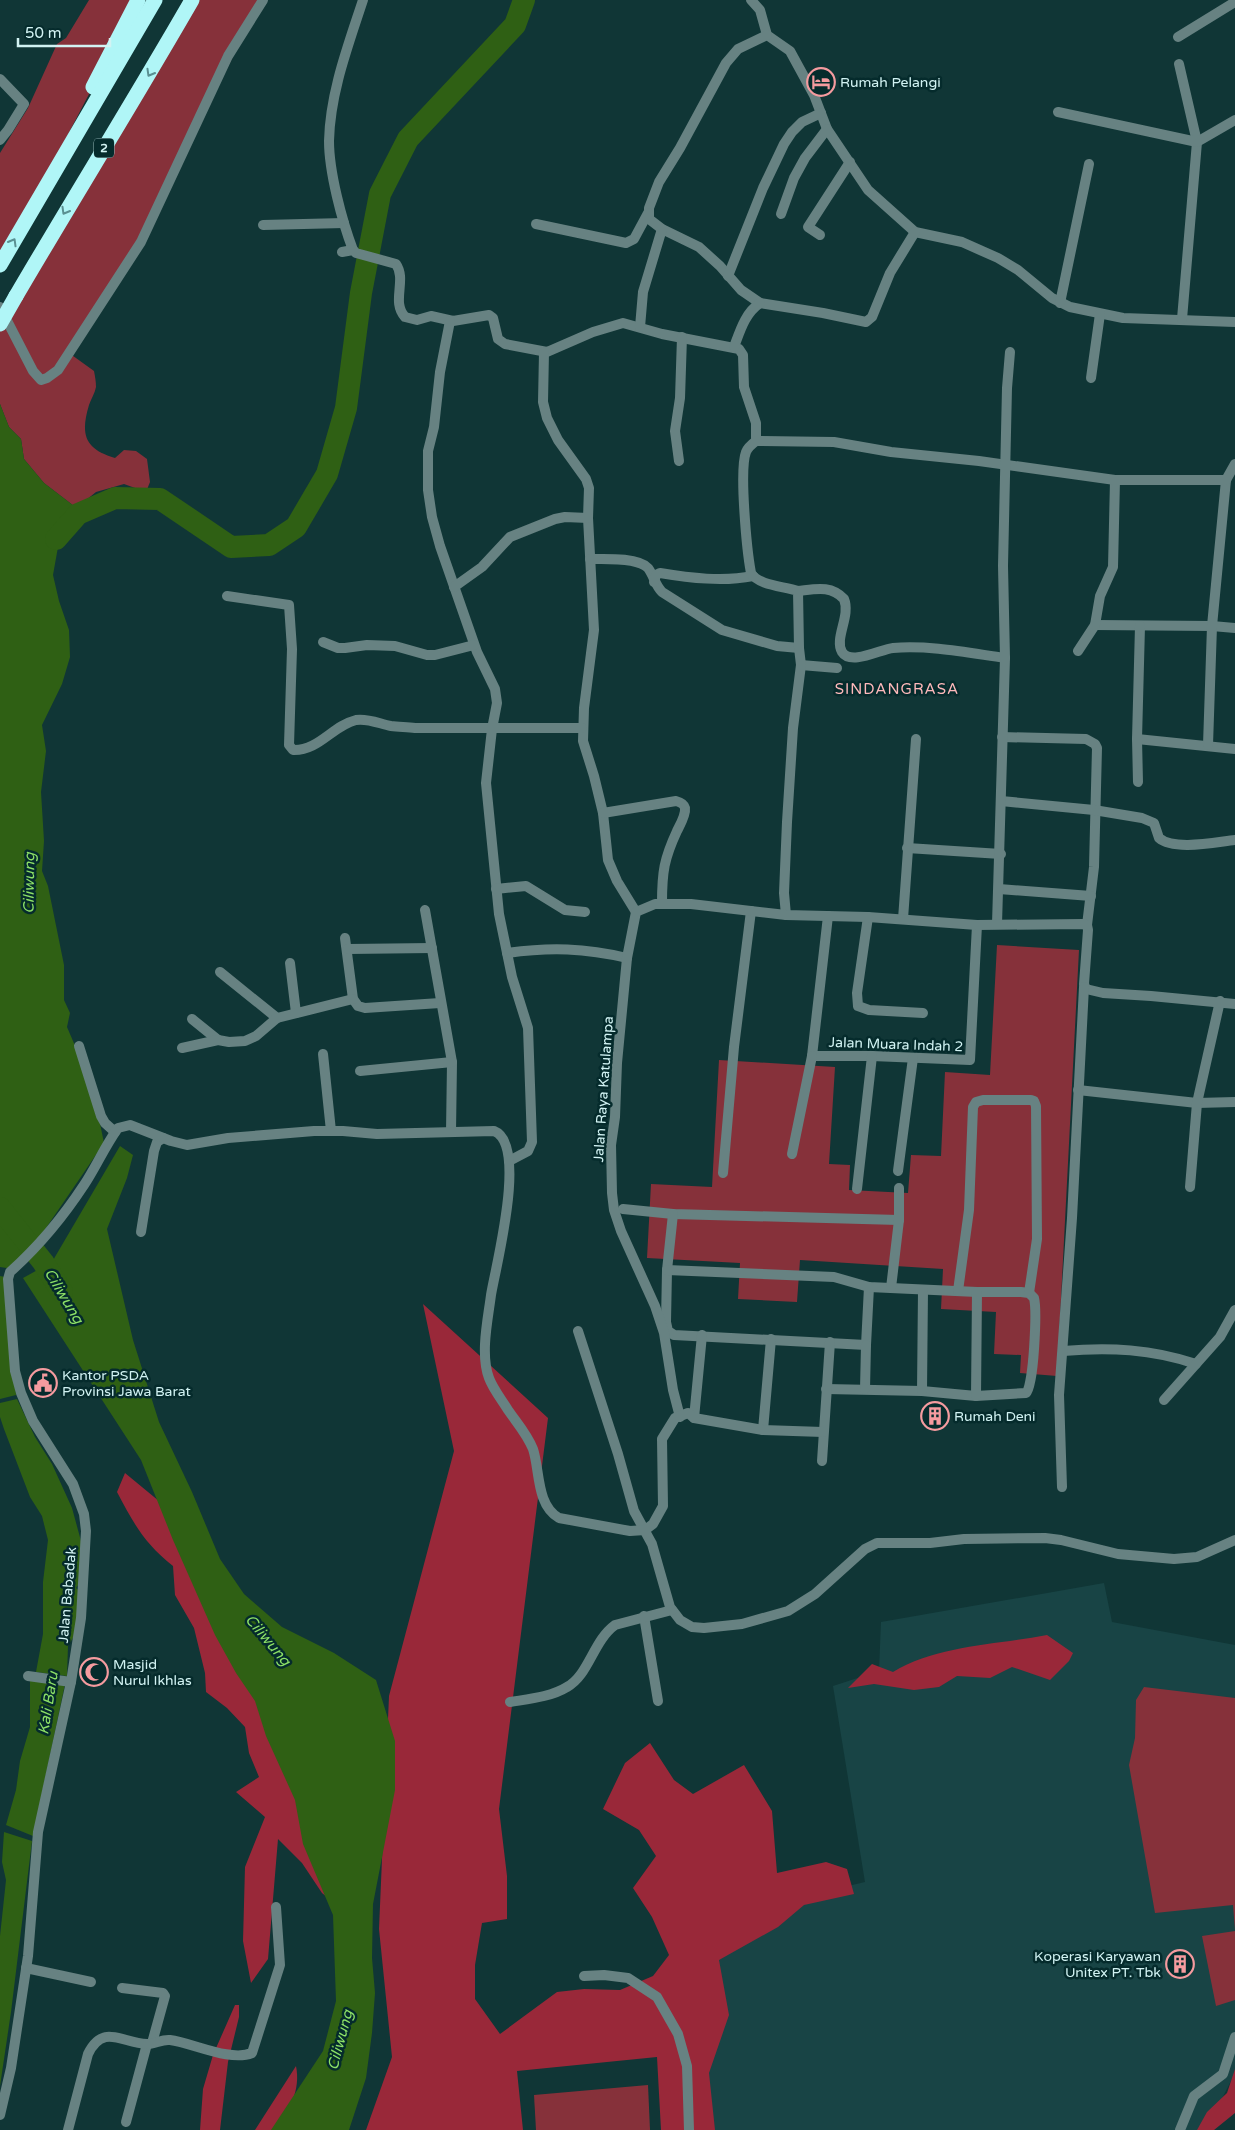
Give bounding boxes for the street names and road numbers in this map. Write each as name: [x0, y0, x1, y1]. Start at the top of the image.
road number: 2: [94, 138, 114, 158]
street label: Jalan Raya Katulampa: [590, 1015, 617, 1163]
street label: Jalan Muara Indah 2: [828, 1034, 964, 1055]
street label: Jalan Babadak: [55, 1546, 80, 1644]

